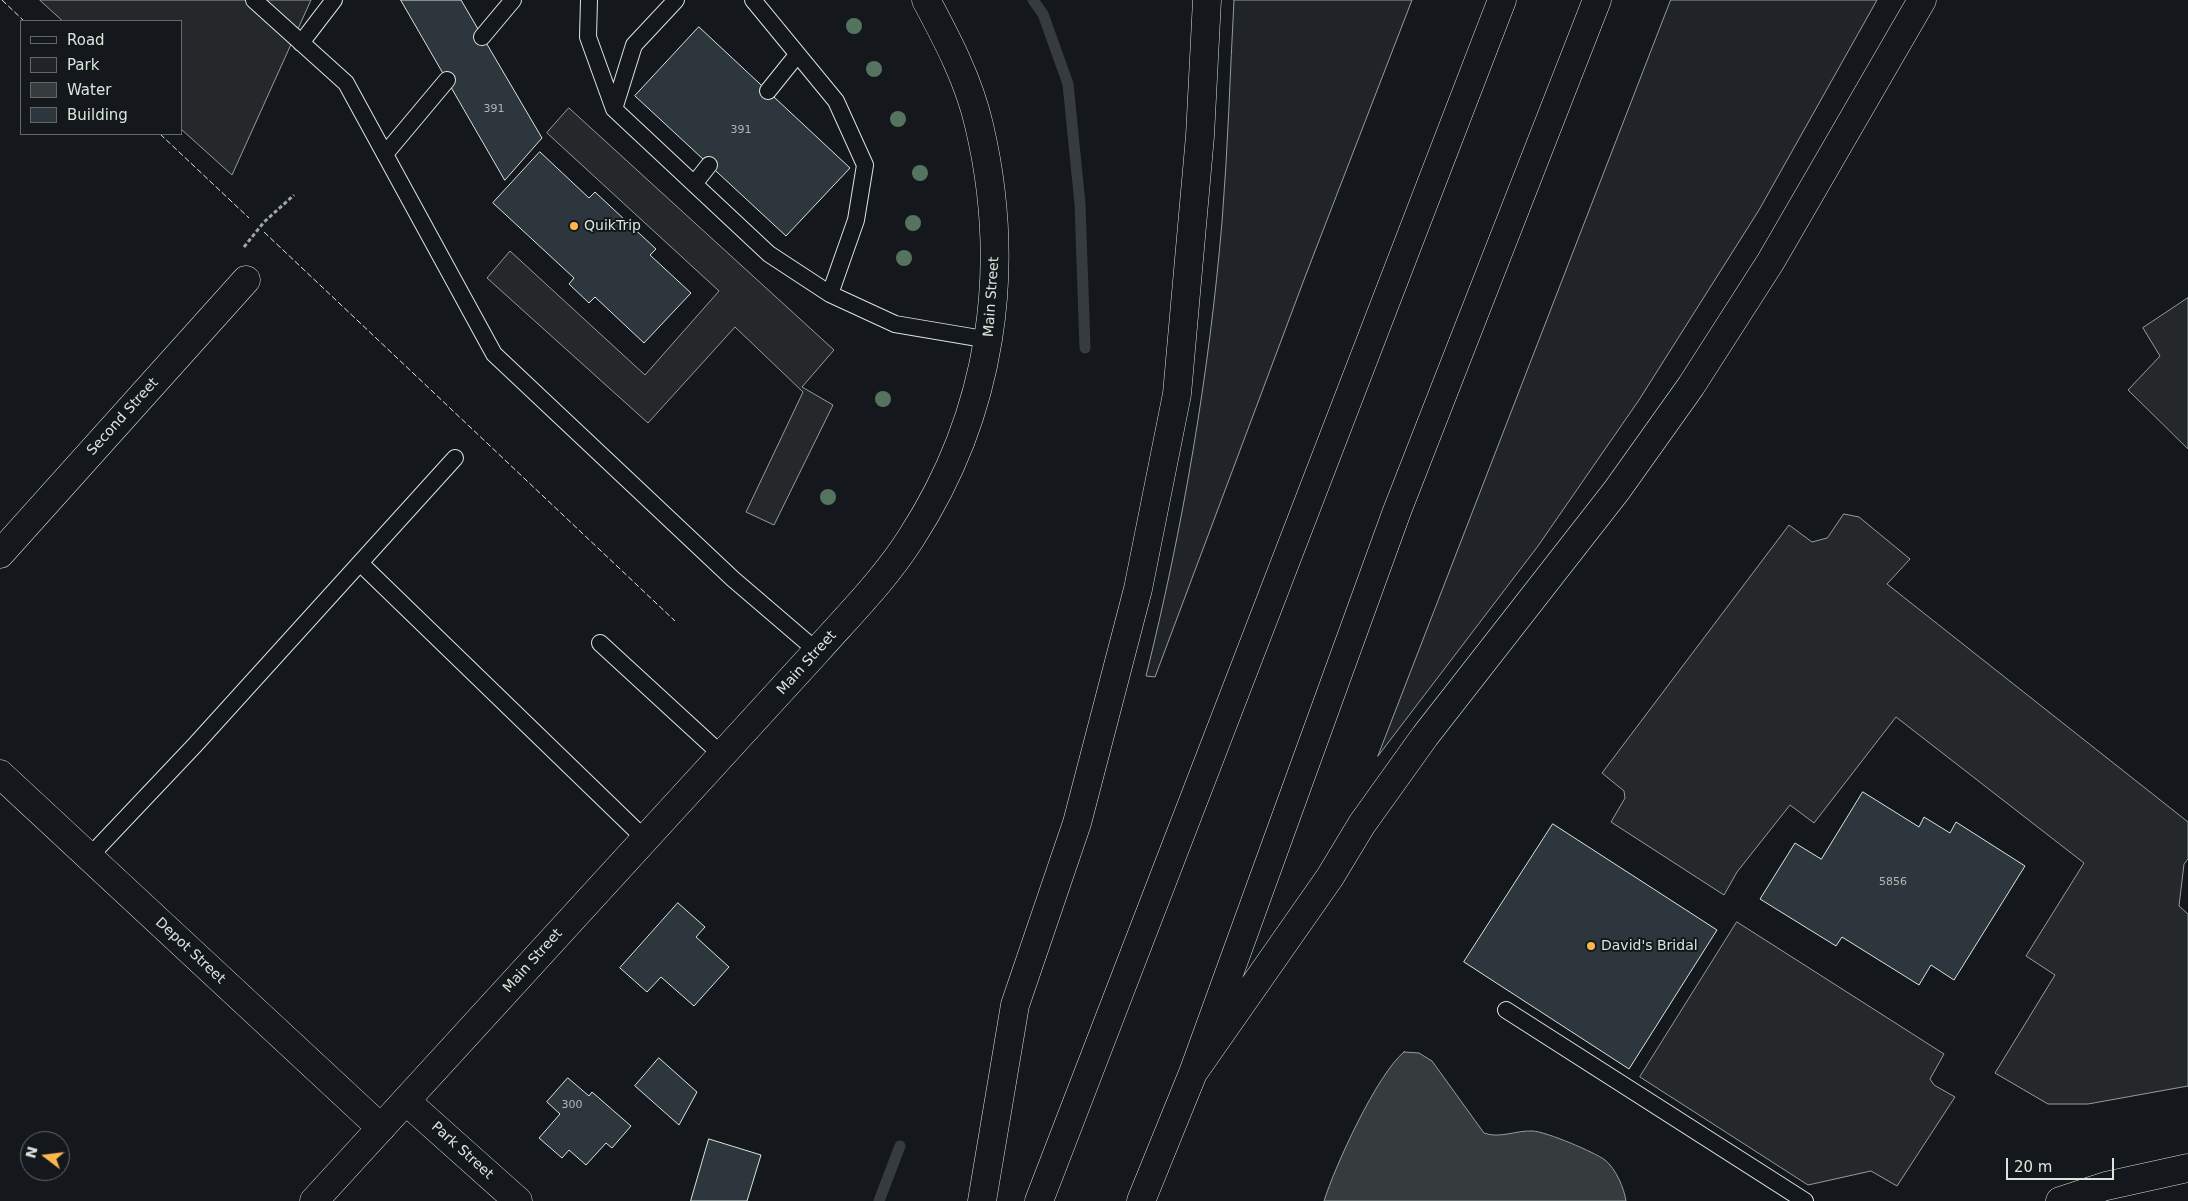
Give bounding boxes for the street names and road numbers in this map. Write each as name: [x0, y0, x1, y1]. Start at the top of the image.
street label: Main Street: [981, 256, 1003, 338]
street label: Second Street: [84, 375, 162, 459]
street label: Main Street: [774, 628, 840, 698]
street label: Depot Street: [152, 914, 228, 988]
street label: Main Street: [500, 926, 566, 996]
street label: Park Street: [428, 1119, 496, 1183]

